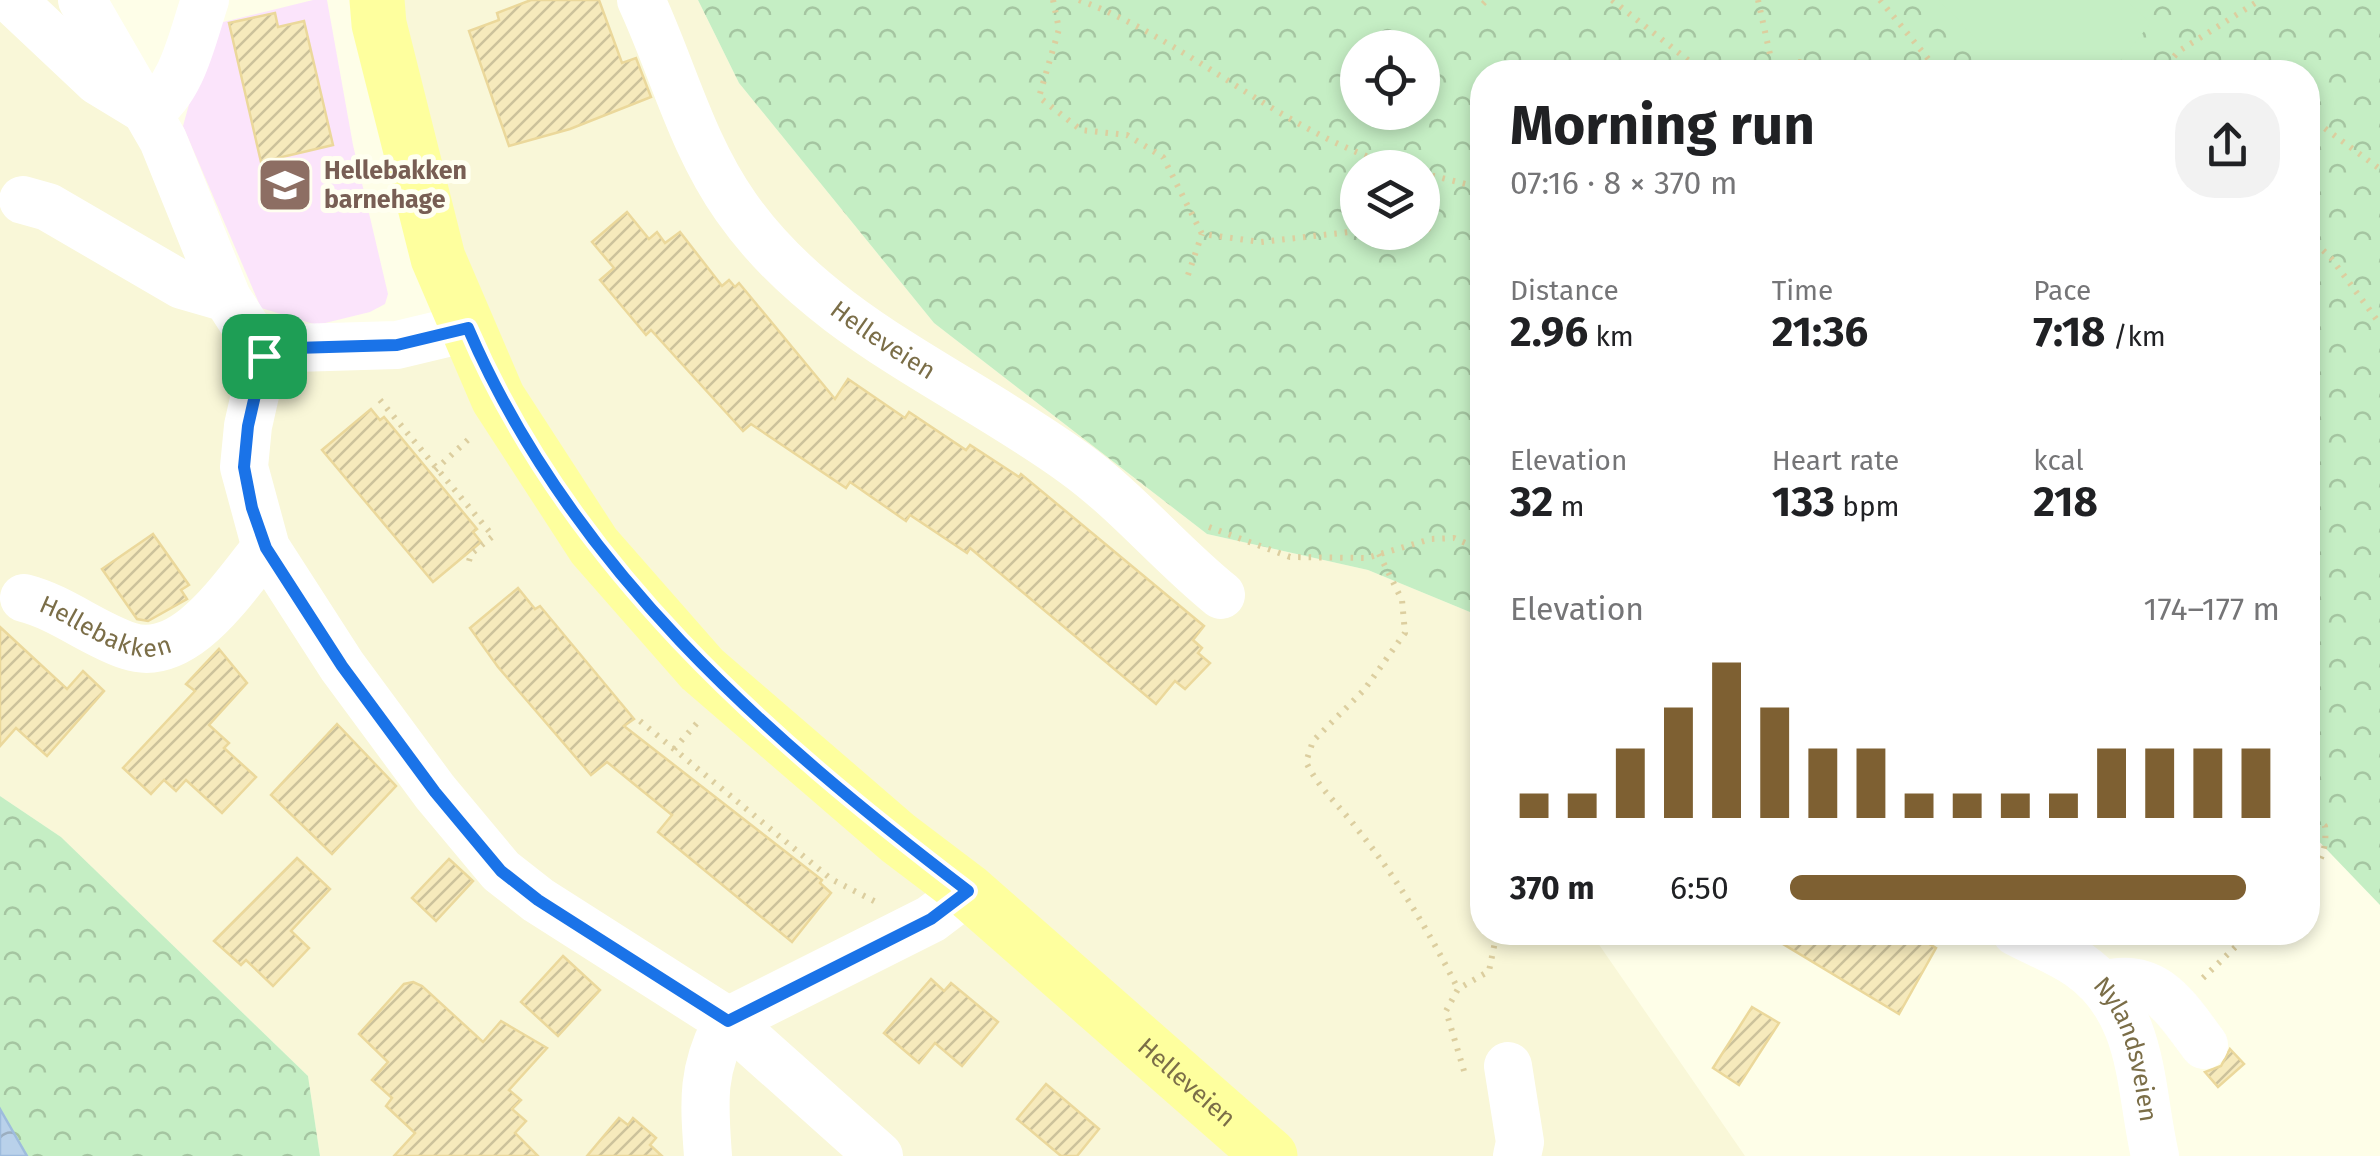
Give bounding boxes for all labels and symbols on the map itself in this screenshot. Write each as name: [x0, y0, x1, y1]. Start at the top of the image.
school or university icon: Hellebakken barnehage: [255, 155, 315, 215]
place label: Hellebakken barnehage: [324, 156, 467, 215]
street label: Helleveien: [824, 295, 941, 386]
pin: [222, 314, 307, 399]
street label: Hellebakken: [35, 590, 175, 664]
street label: Nylandsveien: [2087, 971, 2163, 1124]
street label: Helleveien: [1131, 1032, 1241, 1133]

